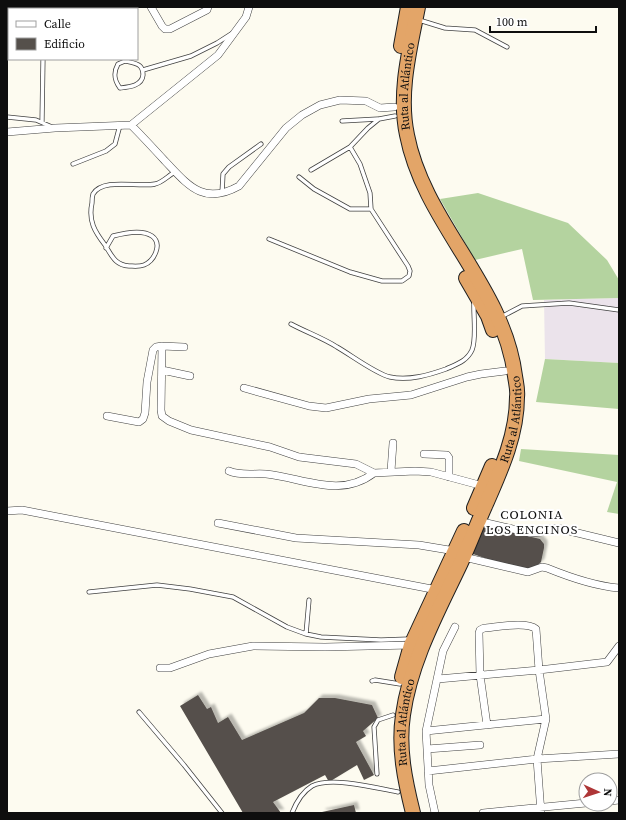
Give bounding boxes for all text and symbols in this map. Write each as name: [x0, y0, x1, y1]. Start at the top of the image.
legend: [8, 8, 138, 60]
scale bar: [490, 8, 596, 34]
text: 100 m: [496, 14, 528, 30]
text: Calle: [44, 16, 71, 32]
text: Edificio: [44, 36, 85, 52]
street label: Ruta al Atlántico: [396, 41, 419, 131]
street label: Ruta al Atlántico: [496, 374, 525, 465]
district label: COLONIA LOS ENCINOS: [486, 506, 578, 538]
street label: Ruta al Atlántico: [393, 676, 419, 767]
north arrow: [578, 772, 618, 812]
text: N: [600, 788, 615, 797]

